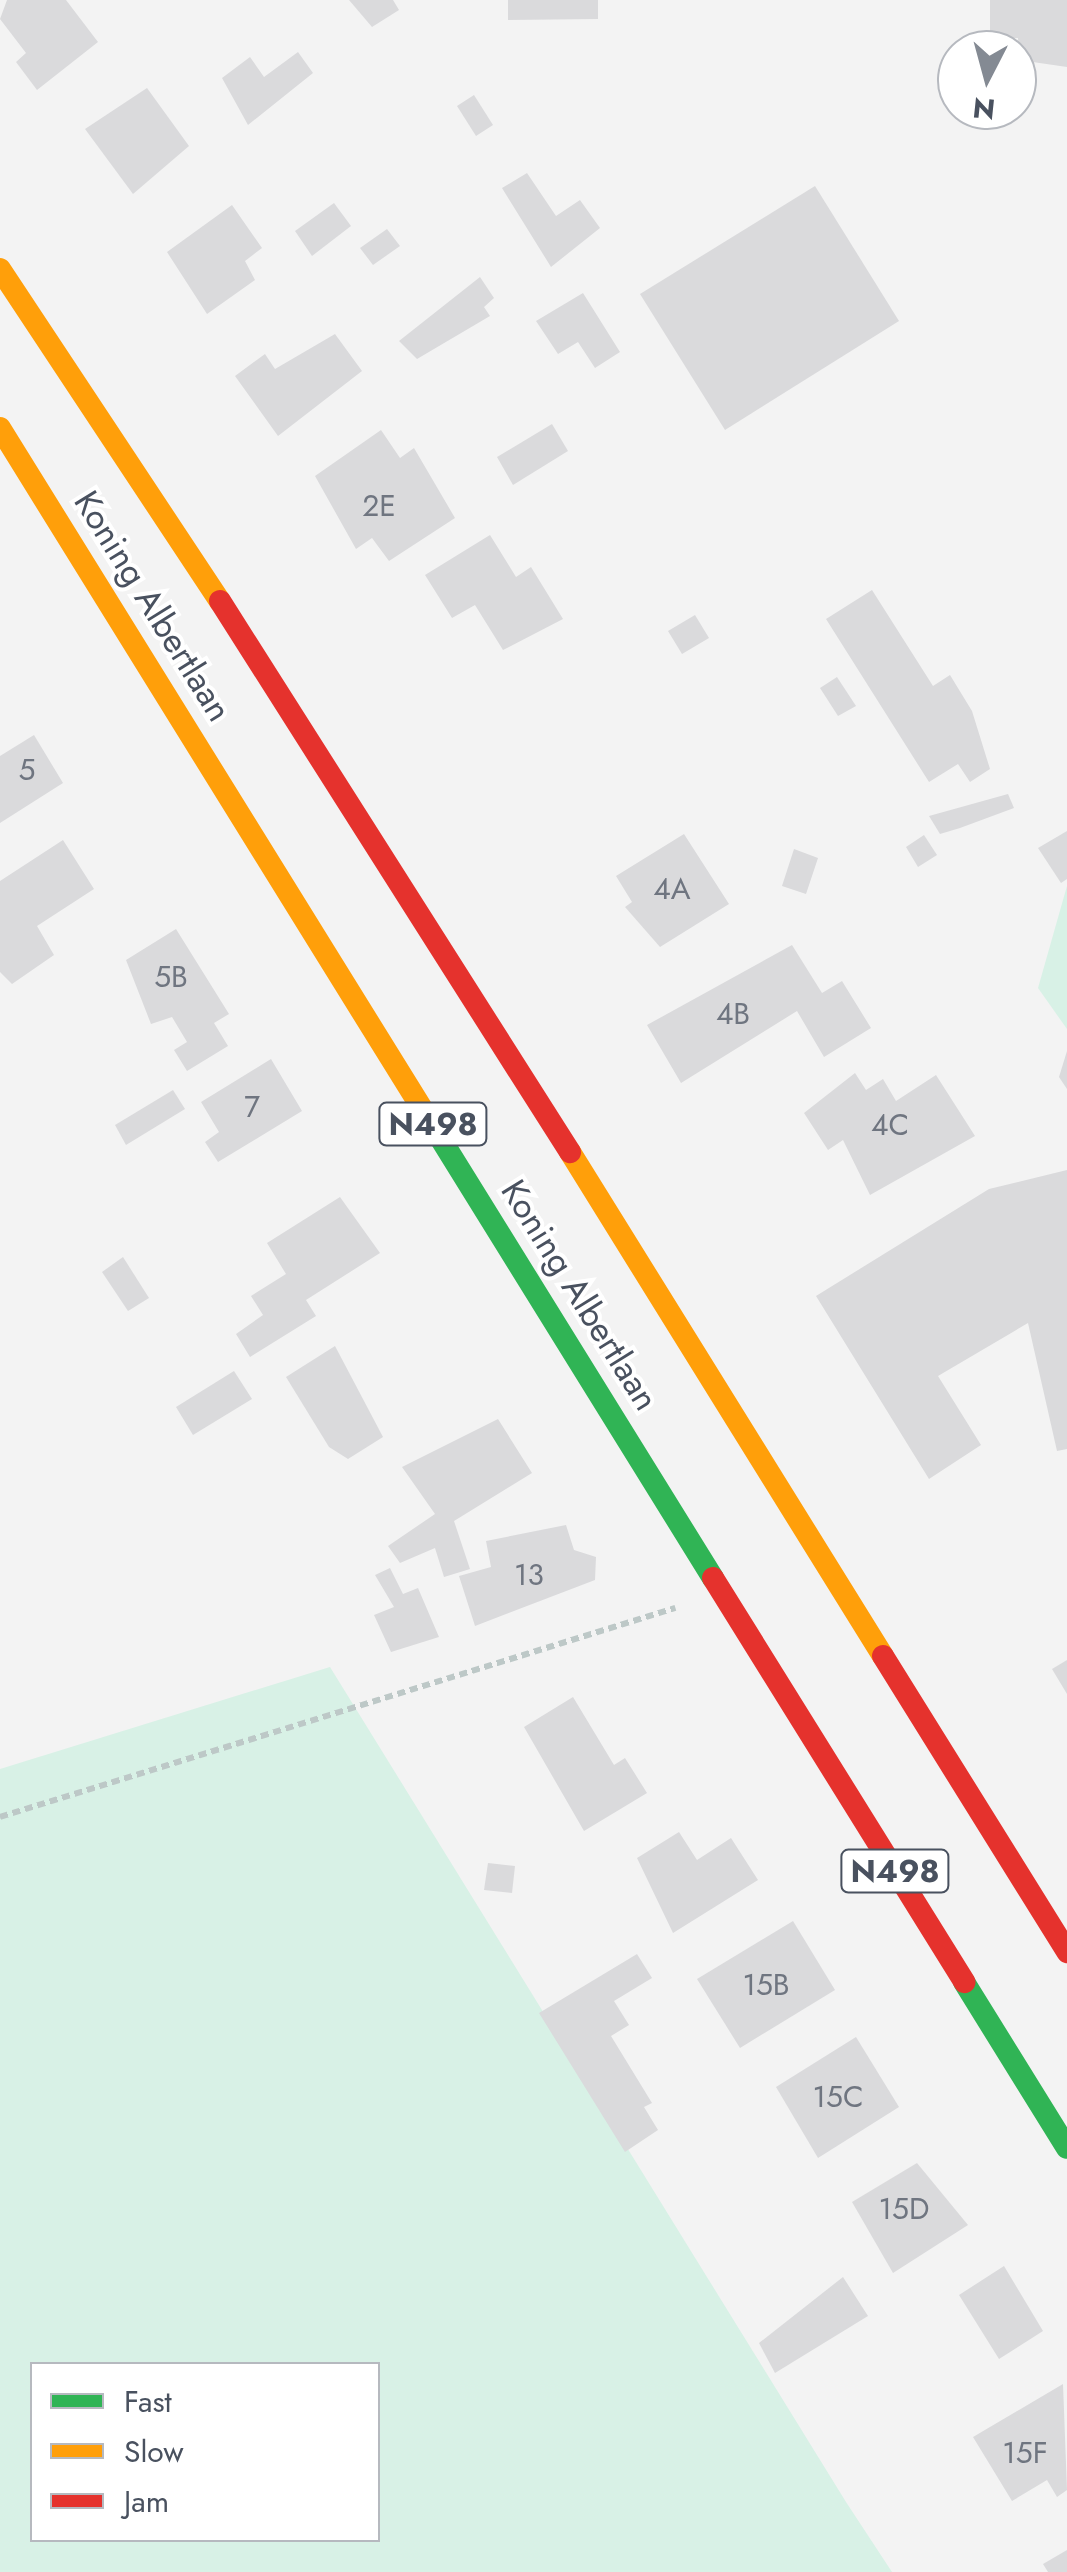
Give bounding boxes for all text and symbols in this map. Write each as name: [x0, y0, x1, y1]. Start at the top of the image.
north arrow: [937, 30, 1037, 130]
text: N: [971, 87, 997, 130]
street label: Koning Albertlaan: [65, 483, 241, 729]
house number: 2E: [362, 488, 396, 524]
house number: 5: [19, 752, 35, 788]
house number: 4A: [653, 871, 691, 907]
house number: 5B: [154, 959, 188, 995]
house number: 4B: [716, 996, 750, 1032]
house number: 7: [244, 1089, 260, 1125]
road number: N498: [378, 1097, 488, 1151]
house number: 4C: [871, 1107, 909, 1143]
street label: Koning Albertlaan: [492, 1172, 668, 1418]
house number: 13: [514, 1557, 544, 1593]
road number: N498: [840, 1844, 950, 1898]
house number: 15B: [742, 1967, 790, 2003]
house number: 15C: [813, 2079, 863, 2115]
house number: 15D: [879, 2191, 929, 2227]
legend: [30, 2362, 380, 2542]
text: Fast: [124, 2380, 172, 2423]
text: Slow: [124, 2430, 184, 2473]
house number: 15F: [1002, 2435, 1048, 2471]
text: Jam: [124, 2480, 169, 2523]

